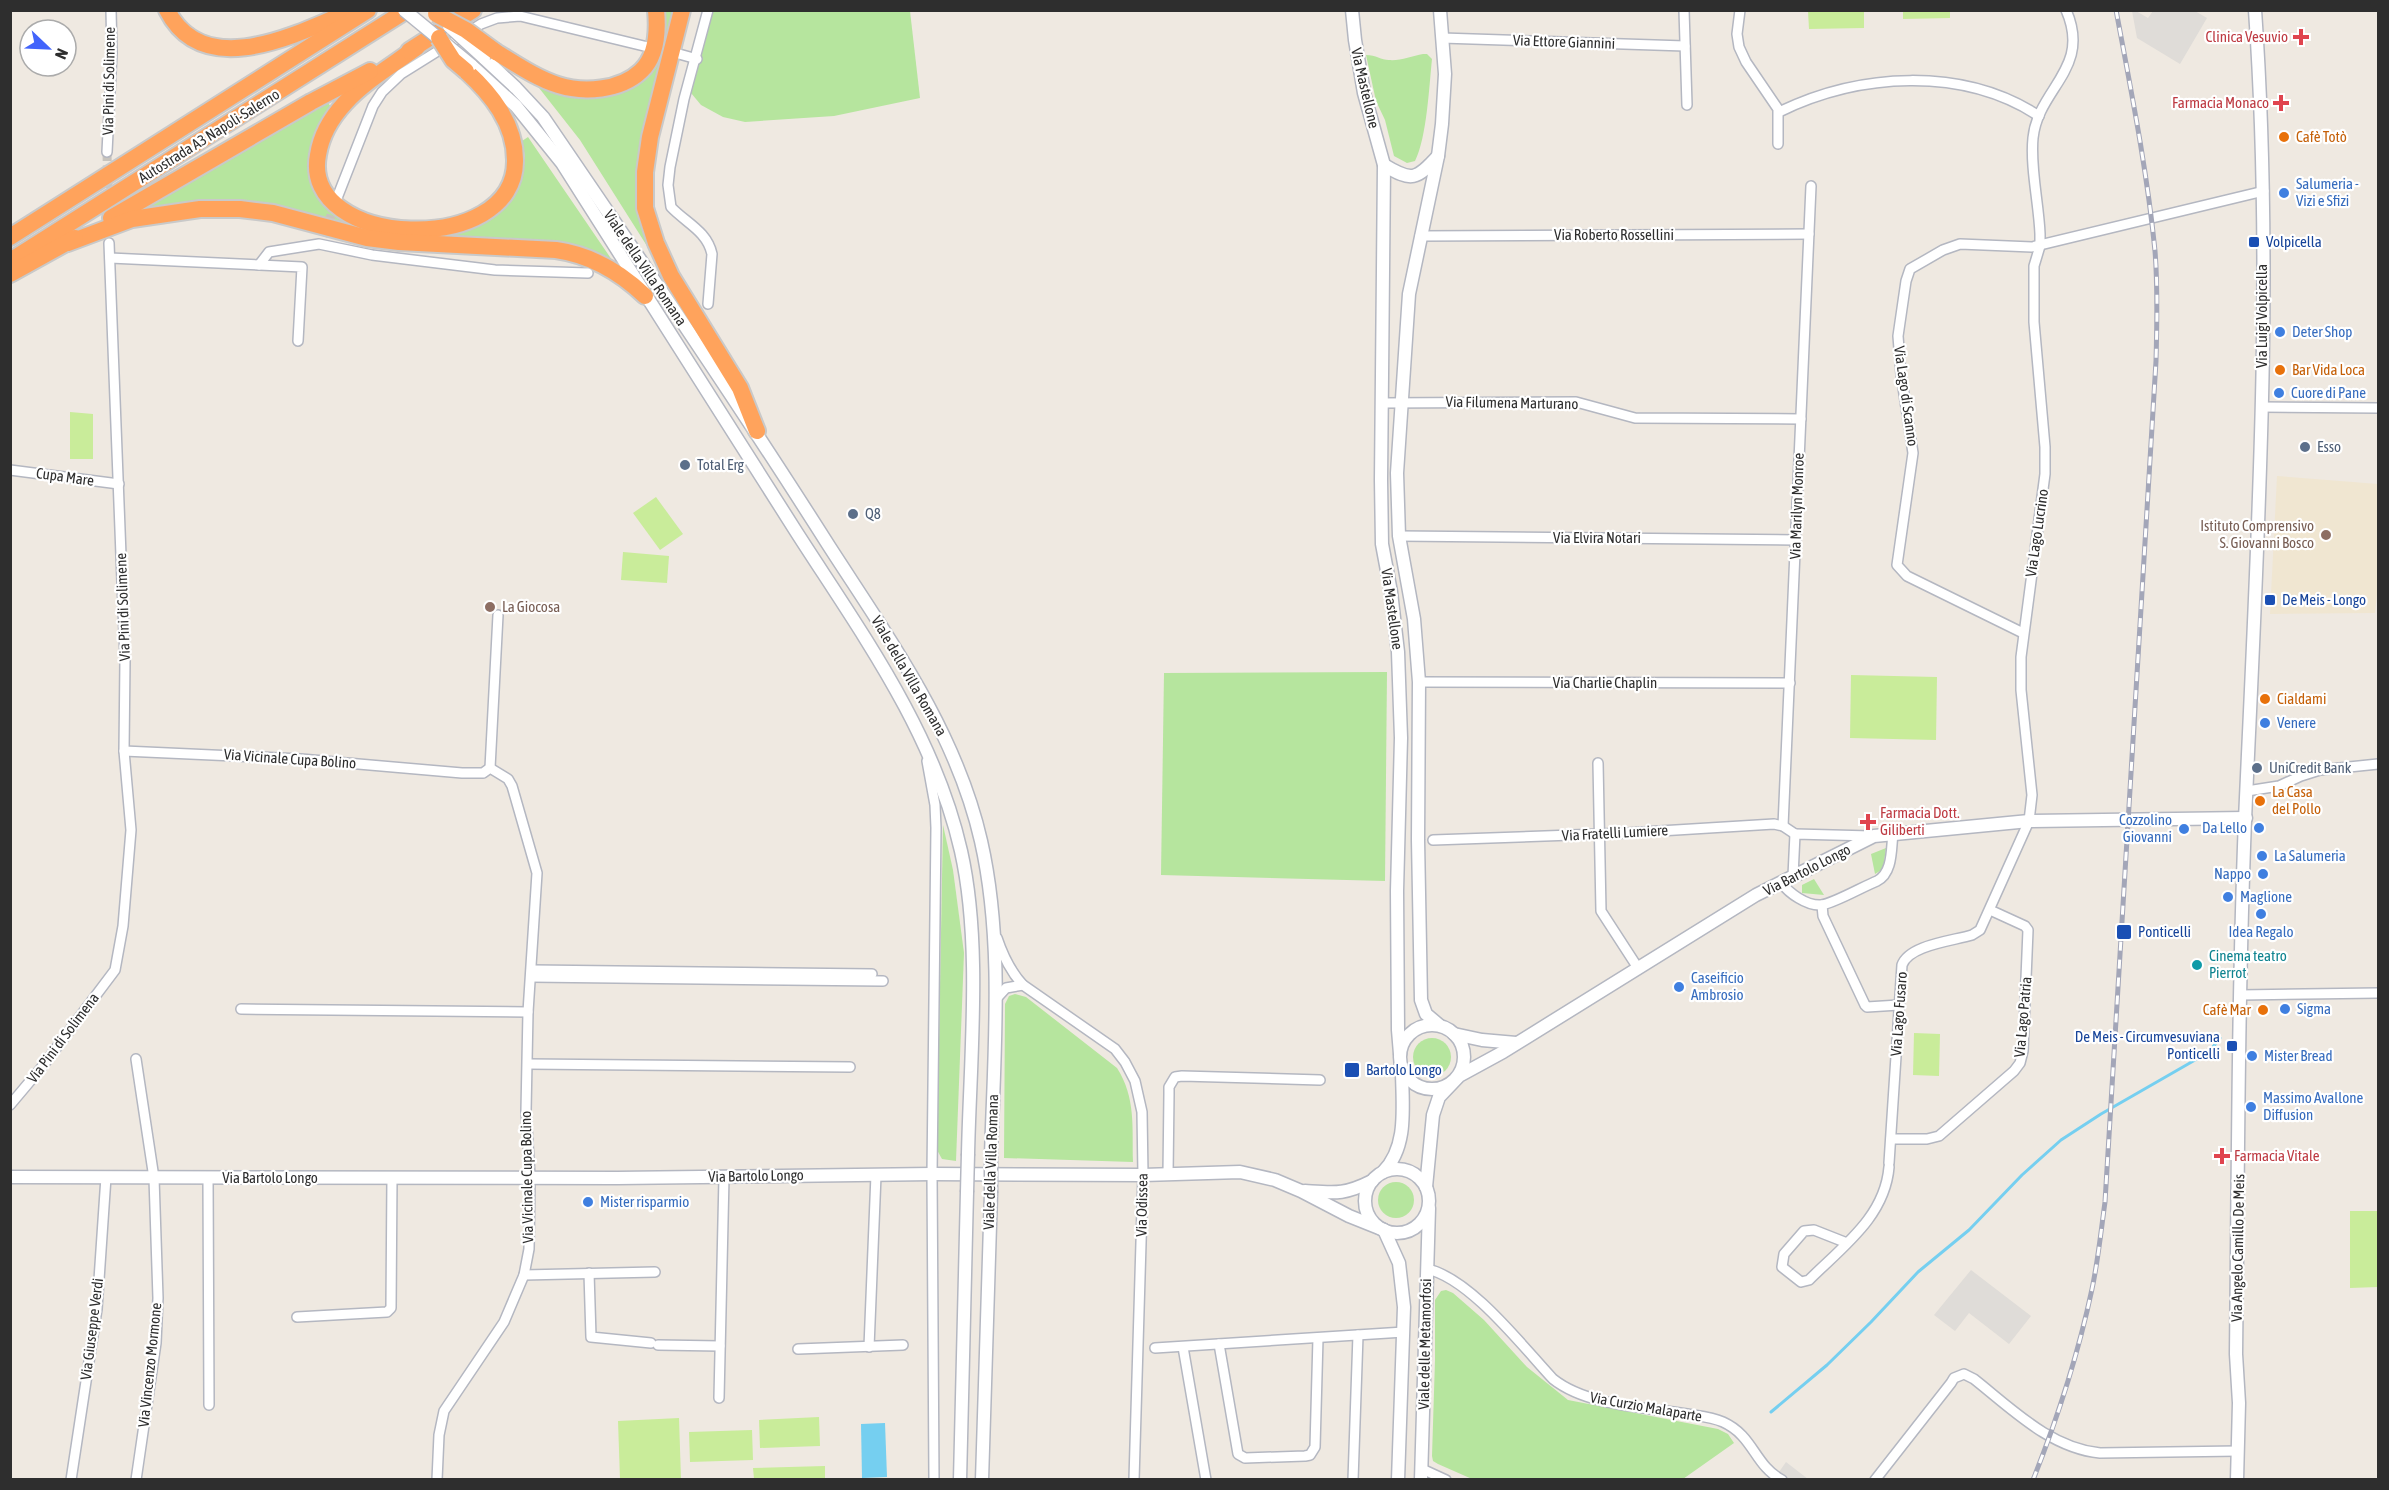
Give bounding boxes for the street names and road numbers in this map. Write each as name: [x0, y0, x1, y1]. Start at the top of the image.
street label: Via Pini di Solimene: [99, 27, 118, 135]
street label: Via Ettore Giannini: [1513, 31, 1615, 52]
street label: Via Mastellone: [1348, 46, 1383, 130]
street label: Autostrada A3 Napoli-Salerno: [135, 85, 282, 186]
street label: Viale della Villa Romana: [600, 207, 690, 329]
street label: Via Roberto Rossellini: [1554, 226, 1674, 243]
street label: Via Luigi Volpicella: [2253, 264, 2270, 368]
street label: Via Lago di Scanno: [1891, 345, 1922, 447]
street label: Via Filumena Marturano: [1445, 393, 1579, 412]
street label: Via Marilyn Monroe: [1786, 452, 1807, 560]
street label: Cupa Mare: [35, 464, 95, 489]
street label: Via Lago Lucrino: [2022, 488, 2051, 578]
street label: Via Elvira Notari: [1553, 529, 1641, 546]
street label: Via Pini di Solimene: [112, 552, 133, 661]
street label: Via Mastellone: [1378, 567, 1407, 651]
street label: Viale della Villa Romana: [868, 613, 951, 739]
street label: Via Charlie Chaplin: [1553, 674, 1657, 691]
street label: Via Vicinale Cupa Bolino: [223, 745, 357, 772]
street label: Via Fratelli Lumiere: [1561, 821, 1669, 844]
street label: Via Bartolo Longo: [1760, 840, 1853, 899]
street label: Via Lago Fusaro: [1887, 971, 1910, 1057]
street label: Via Lago Patria: [2011, 976, 2035, 1058]
street label: Via Pini di Solimena: [23, 989, 102, 1086]
street label: Viale della Villa Romana: [980, 1094, 1001, 1230]
street label: Via Vicinale Cupa Bolino: [517, 1111, 536, 1243]
street label: Via Bartolo Longo: [708, 1166, 804, 1185]
street label: Via Bartolo Longo: [222, 1169, 318, 1186]
street label: Via Odissea: [1132, 1173, 1151, 1237]
street label: Via Angelo Camillo De Meis: [2228, 1174, 2247, 1322]
street label: Via Giuseppe Verdi: [77, 1277, 106, 1381]
street label: Viale delle Metamorfosi: [1415, 1278, 1434, 1410]
street label: Via Vincenzo Mormone: [134, 1302, 165, 1428]
street label: Via Curzio Malaparte: [1589, 1388, 1704, 1425]

